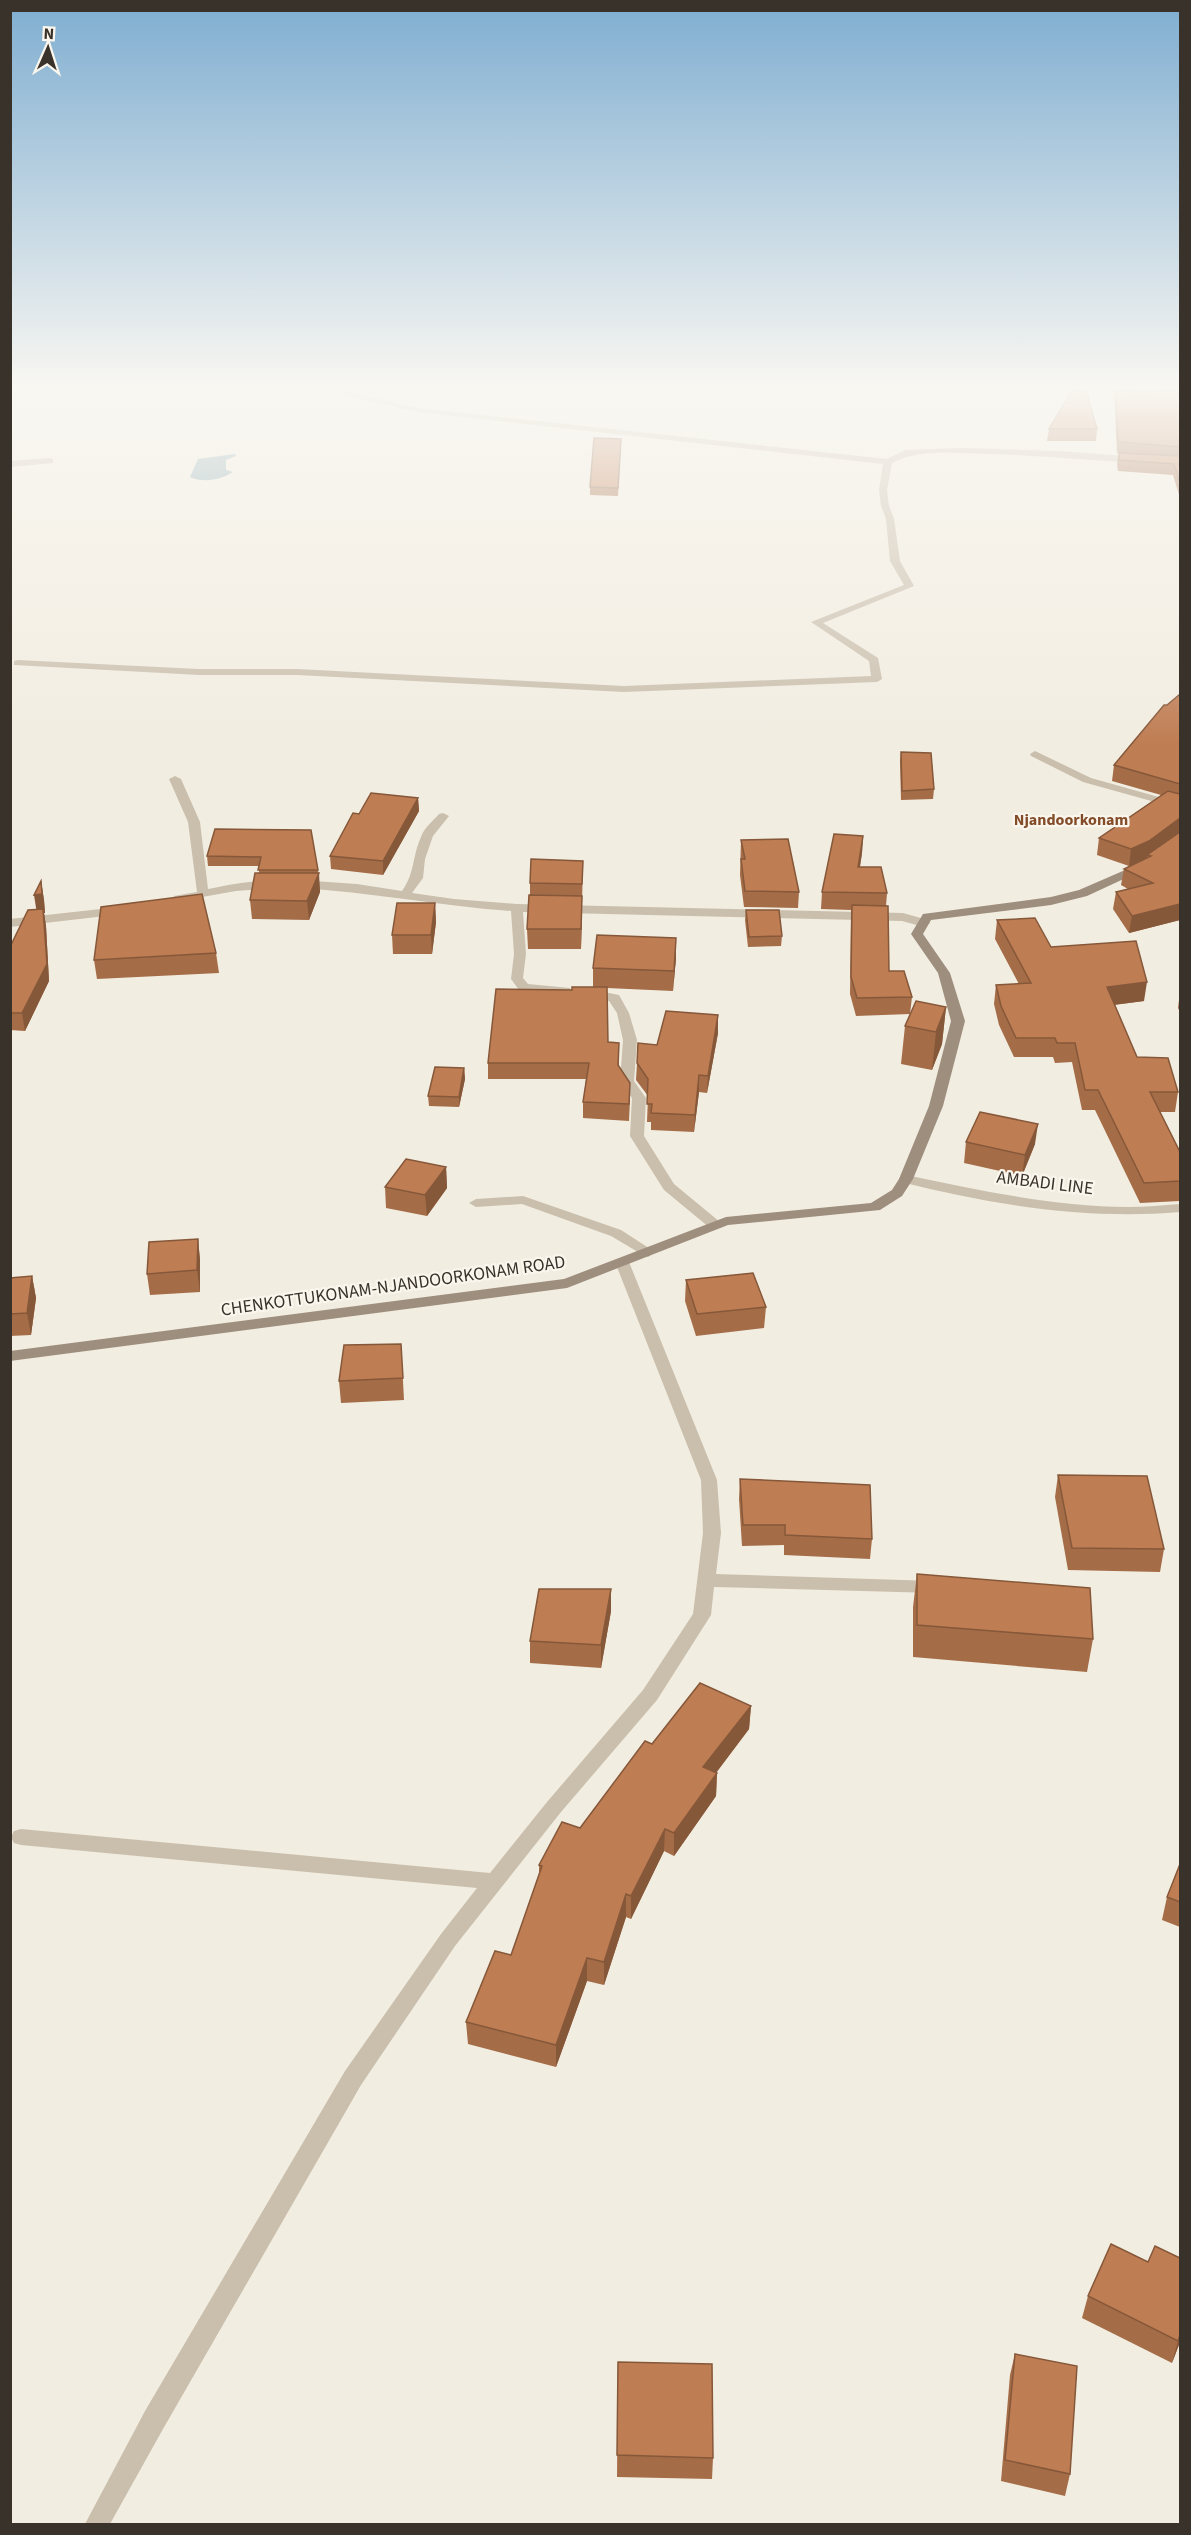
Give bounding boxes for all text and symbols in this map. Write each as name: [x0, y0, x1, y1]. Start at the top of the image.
north arrow: [18, 18, 78, 78]
text: N: [43, 23, 55, 45]
district label: Njandoorkonam: [1014, 809, 1128, 831]
street label: AMBADI LINE: [995, 1165, 1095, 1201]
street label: CHENKOTTUKONAM-NJANDOORKONAM ROAD: [219, 1249, 567, 1323]

